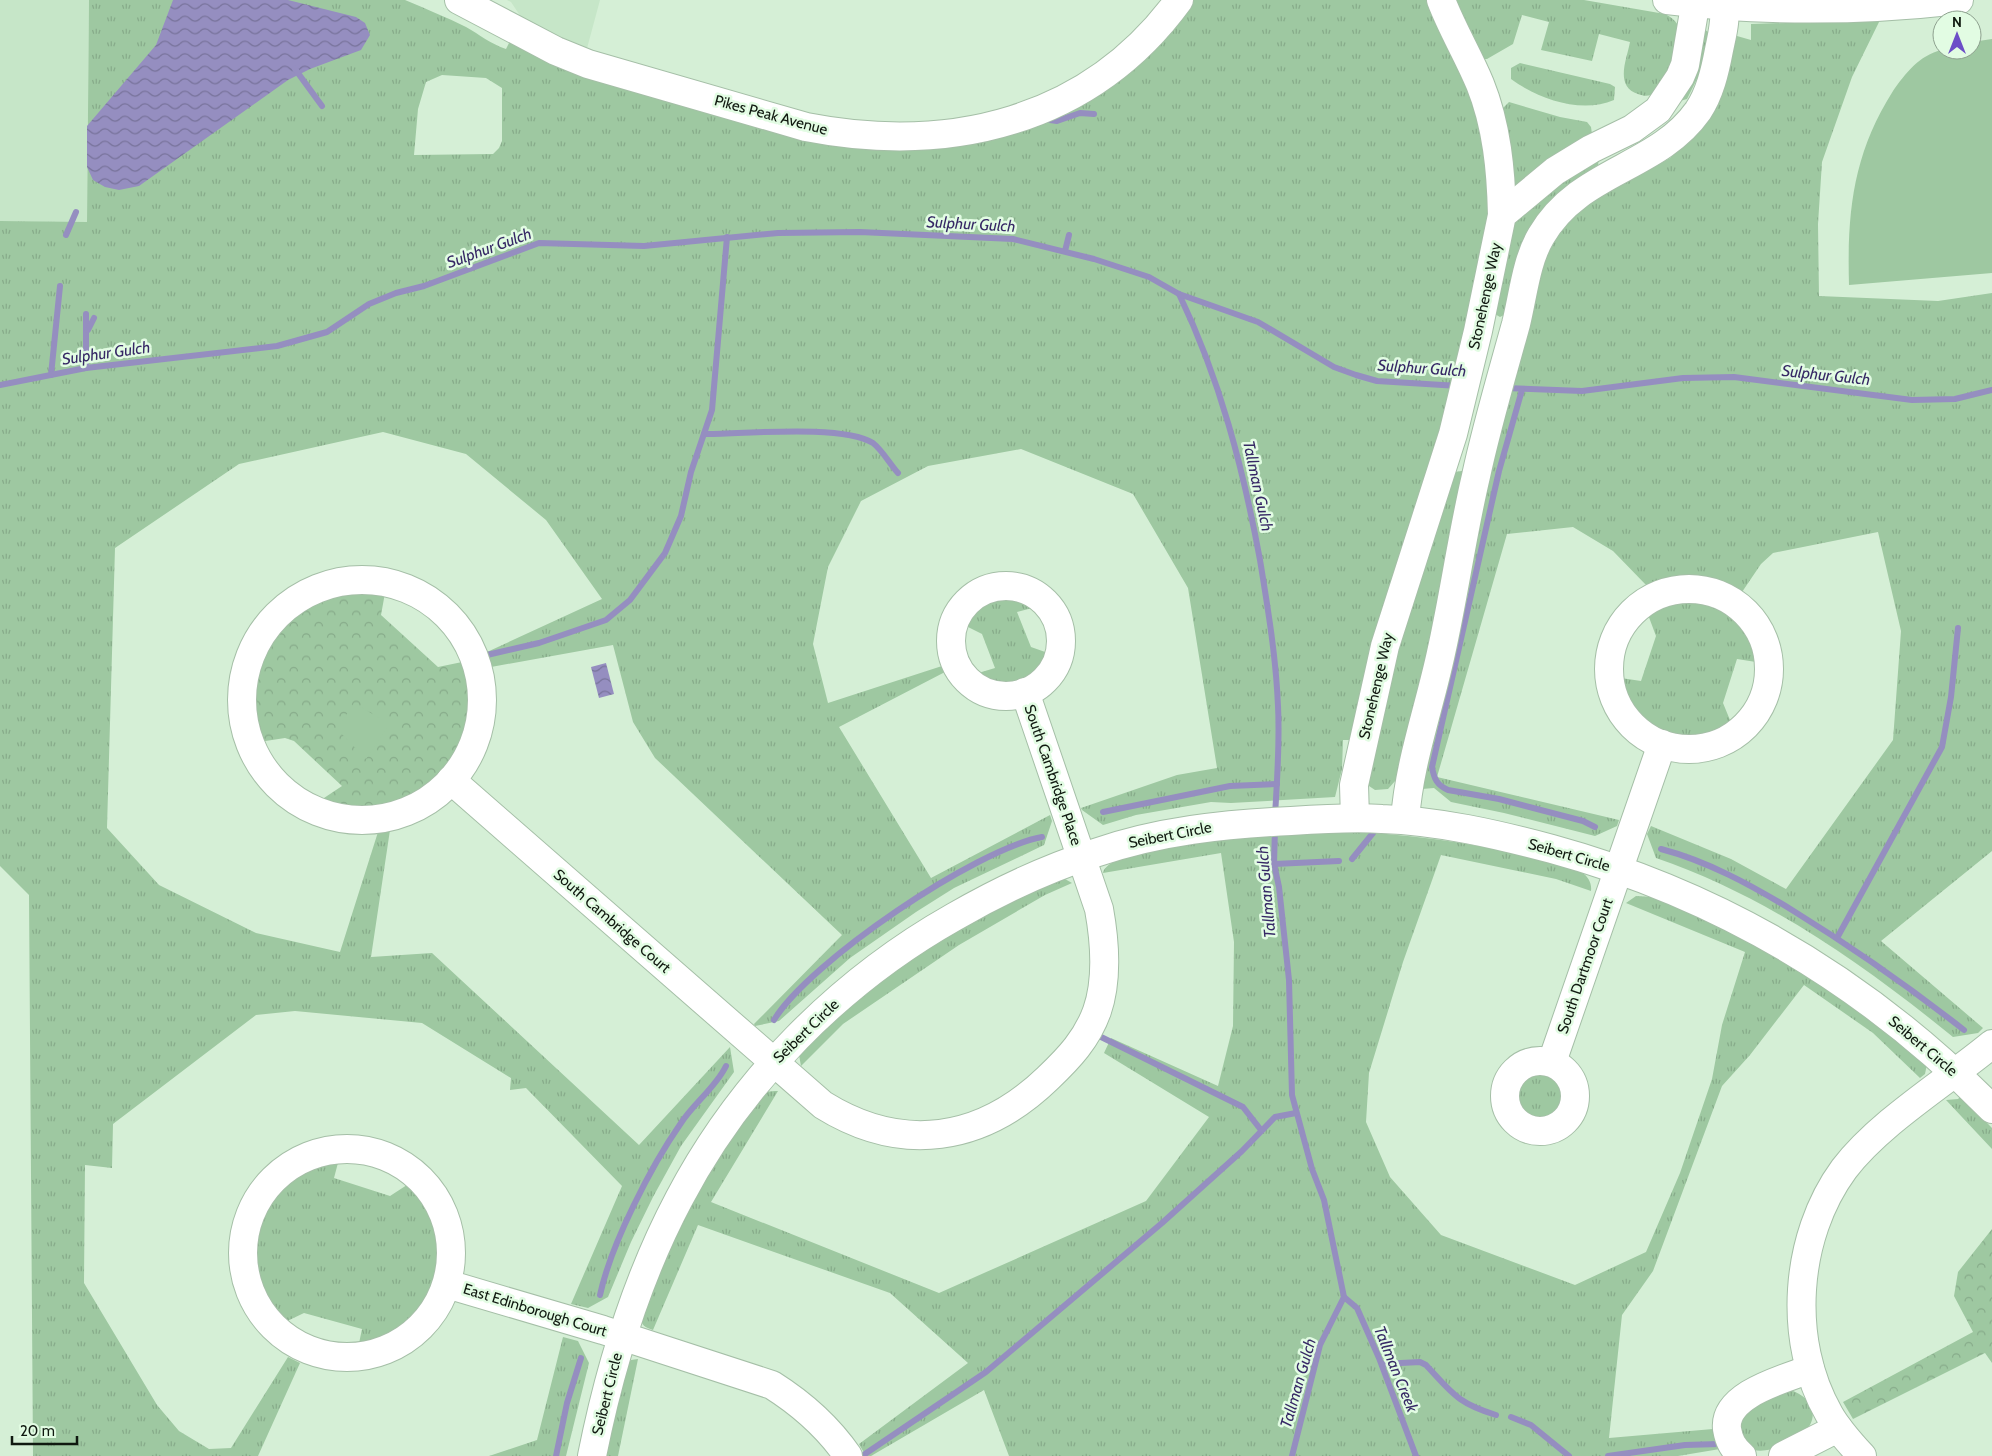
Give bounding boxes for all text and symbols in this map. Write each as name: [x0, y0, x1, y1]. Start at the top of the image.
north arrow: [1932, 10, 1982, 60]
text: N: [1952, 13, 1962, 31]
street label: Pikes Peak Avenue: [713, 91, 830, 139]
water label: Sulphur Gulch: [926, 212, 1016, 236]
water label: Sulphur Gulch: [444, 224, 534, 272]
street label: Stonehenge Way: [1465, 241, 1505, 351]
water label: Sulphur Gulch: [61, 337, 151, 369]
water label: Sulphur Gulch: [1377, 355, 1467, 381]
water label: Sulphur Gulch: [1781, 361, 1871, 389]
water label: Tallman Gulch: [1239, 439, 1277, 533]
street label: Stonehenge Way: [1355, 631, 1397, 741]
street label: South Cambridge Place: [1020, 702, 1086, 848]
street label: Seibert Circle: [1127, 818, 1213, 852]
street label: Seibert Circle: [1526, 835, 1612, 875]
water label: Tallman Gulch: [1253, 845, 1279, 939]
street label: South Cambridge Court: [550, 865, 674, 977]
street label: South Dartmoor Court: [1553, 896, 1617, 1036]
street label: Seibert Circle: [769, 995, 843, 1067]
street label: Seibert Circle: [1885, 1012, 1961, 1080]
street label: East Edinborough Court: [461, 1280, 609, 1340]
water label: Tallman Creek: [1370, 1323, 1422, 1416]
water label: Tallman Gulch: [1276, 1336, 1320, 1430]
street label: Seibert Circle: [588, 1351, 626, 1437]
scale bar: [12, 1414, 78, 1446]
text: 20 m: [20, 1422, 55, 1440]

